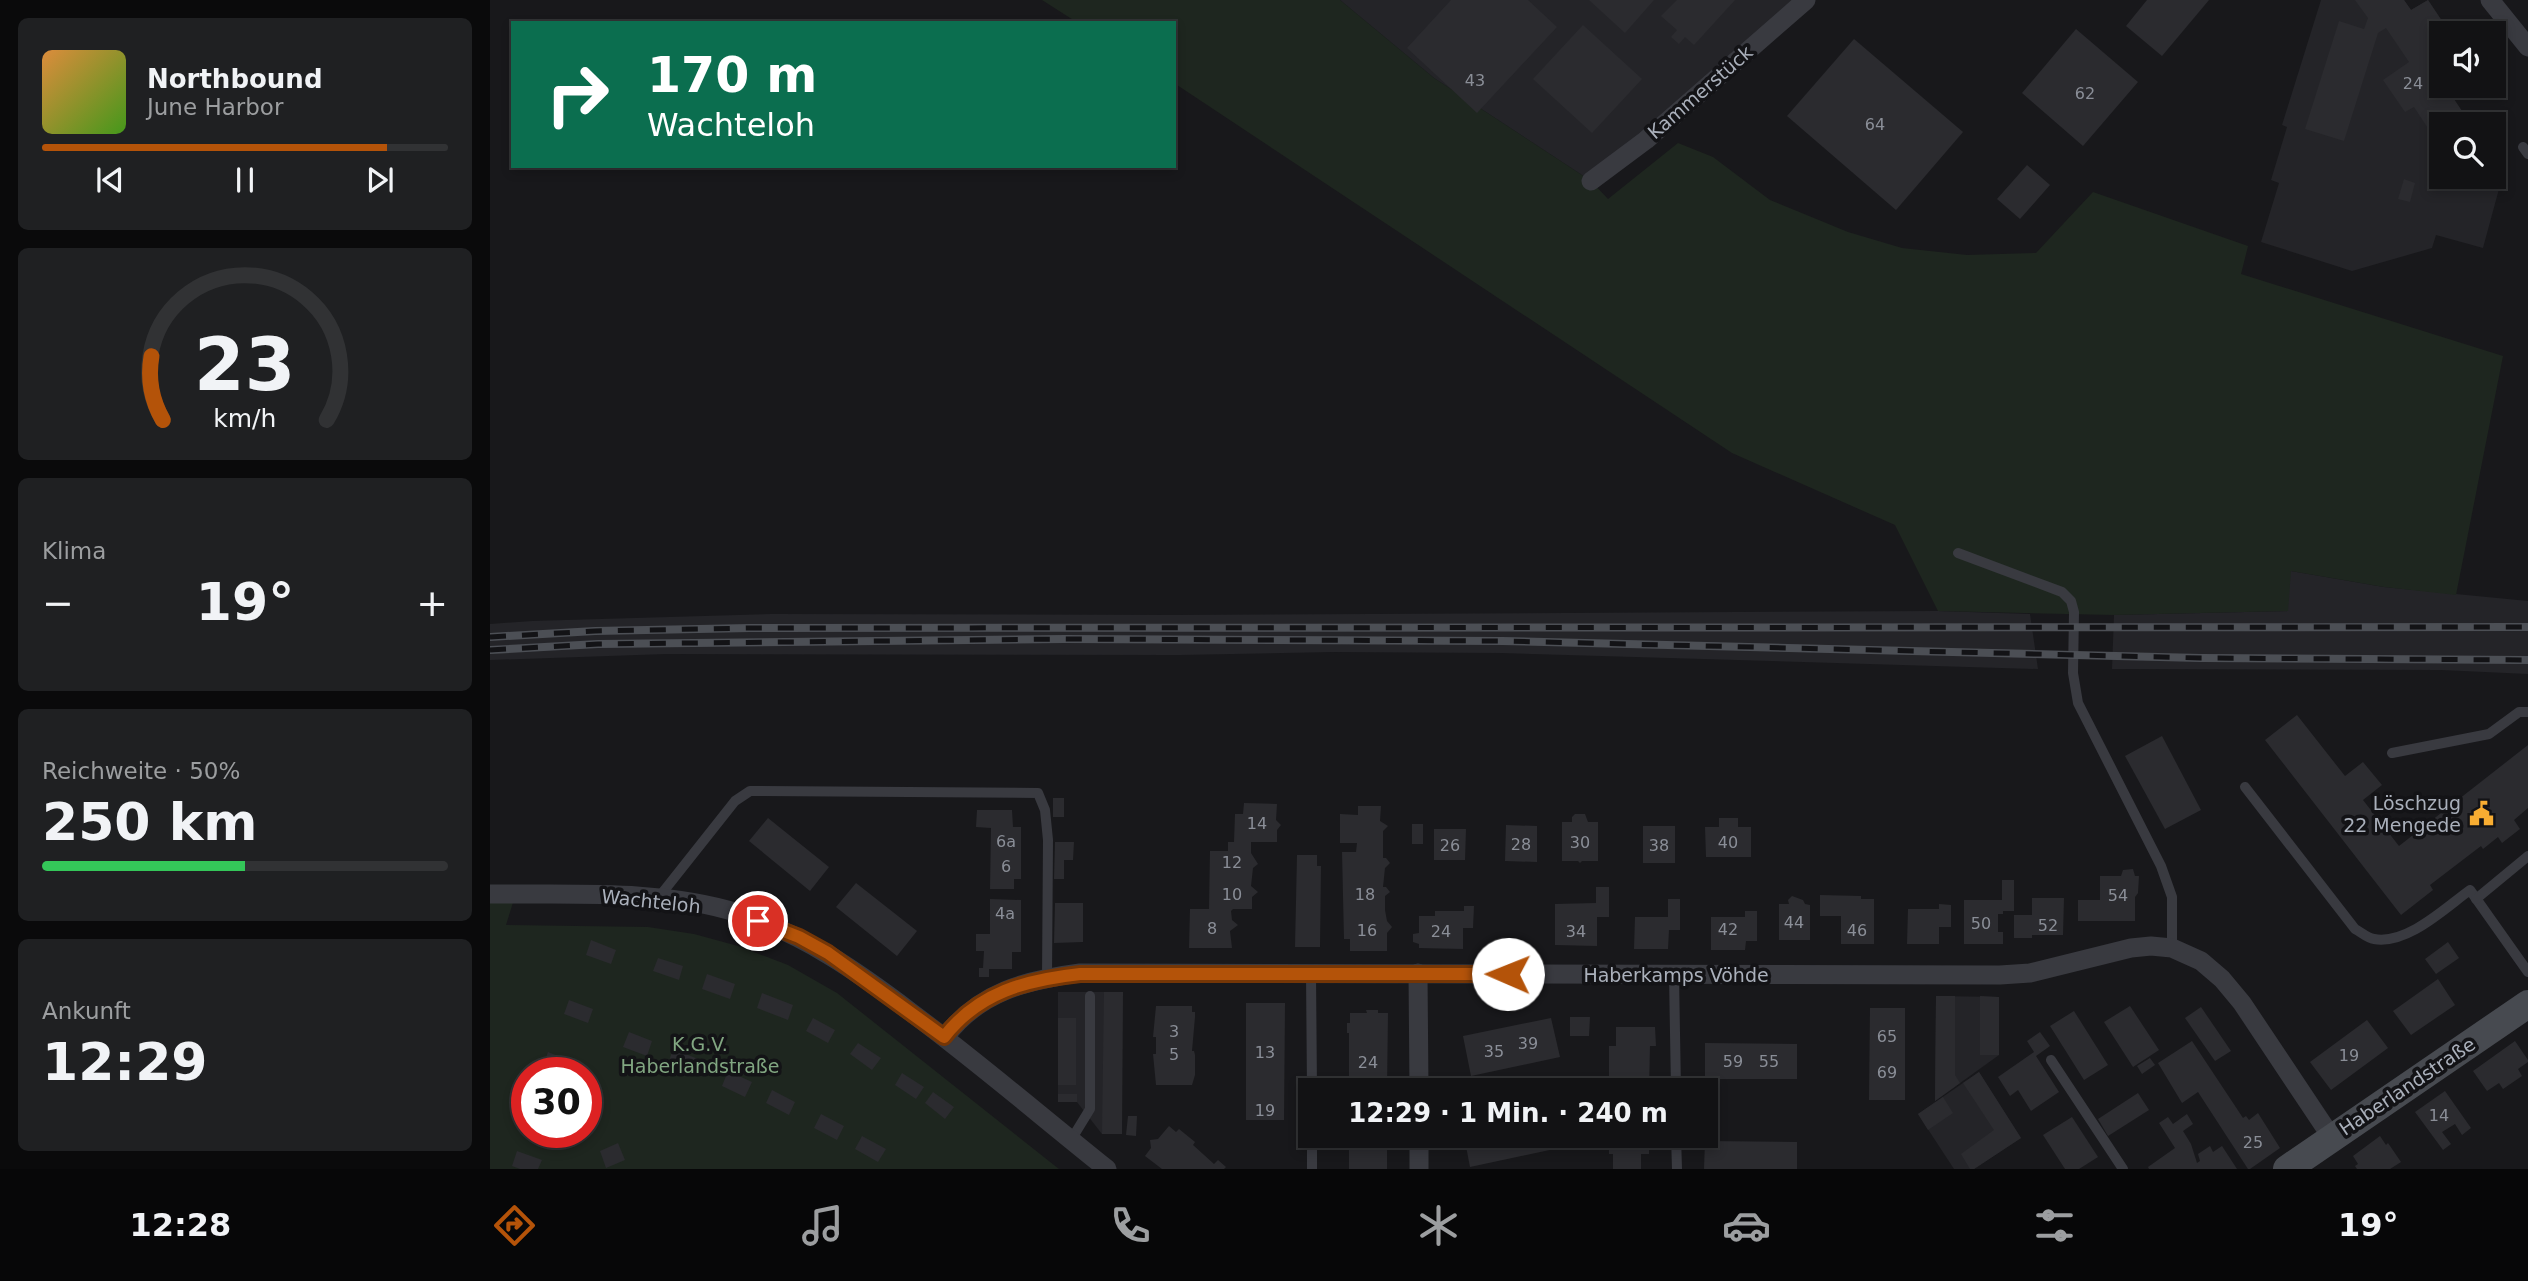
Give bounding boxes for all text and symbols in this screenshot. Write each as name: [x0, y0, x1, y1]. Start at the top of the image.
map controls: [2429, 21, 2506, 189]
button: sound: [2429, 21, 2506, 98]
street label: Kammerstück: [1643, 41, 1757, 143]
text: 170 m: [647, 47, 817, 104]
icon: right: [532, 49, 623, 140]
text: Northbound: [147, 64, 323, 94]
house number: 43: [1465, 71, 1485, 90]
house number: 24: [2403, 74, 2423, 93]
house number: 62: [2075, 84, 2095, 103]
text: June Harbor: [147, 94, 283, 120]
text: Wachteloh: [647, 106, 815, 144]
button: search: [2429, 112, 2506, 189]
house number: 64: [1865, 115, 1885, 134]
icon: previous: [91, 161, 129, 199]
icon: pause: [226, 161, 264, 199]
icon: next: [361, 161, 399, 199]
text: 23: [194, 323, 296, 408]
text: km/h: [213, 404, 277, 433]
text: Klima: [42, 538, 106, 564]
text: 19°: [196, 572, 294, 632]
text: −: [42, 581, 74, 625]
text: +: [416, 581, 448, 625]
text: Reichweite · 50%: [42, 758, 240, 784]
text: 250 km: [42, 792, 257, 852]
place label: Löschzug 22 Mengede: [2343, 792, 2461, 836]
public building icon: Löschzug 22 Mengede: [2467, 800, 2495, 828]
house number: 14: [1247, 814, 1267, 833]
house number: 6a: [996, 832, 1016, 851]
house number: 30: [1570, 833, 1590, 852]
house number: 40: [1718, 833, 1738, 852]
house number: 28: [1511, 835, 1531, 854]
house number: 26: [1440, 836, 1460, 855]
house number: 38: [1649, 836, 1669, 855]
house number: 12: [1222, 853, 1242, 872]
house number: 6: [1001, 857, 1011, 876]
street label: Wachteloh: [600, 885, 702, 917]
house number: 10: [1222, 885, 1242, 904]
house number: 18: [1355, 885, 1375, 904]
house number: 54: [2108, 886, 2128, 905]
pin: [728, 891, 788, 951]
icon: arrive: [739, 902, 777, 940]
house number: 4a: [995, 904, 1015, 923]
house number: 44: [1784, 913, 1804, 932]
house number: 50: [1971, 914, 1991, 933]
house number: 52: [2038, 916, 2058, 935]
house number: 8: [1207, 919, 1217, 938]
house number: 42: [1718, 920, 1738, 939]
house number: 16: [1357, 921, 1377, 940]
house number: 46: [1847, 921, 1867, 940]
house number: 24: [1431, 922, 1451, 941]
house number: 34: [1566, 922, 1586, 941]
position arrow: [1471, 937, 1545, 1011]
street label: Haberkamps Vöhde: [1583, 964, 1769, 986]
text: Ankunft: [42, 998, 131, 1024]
house number: 3: [1169, 1022, 1179, 1041]
house number: 65: [1877, 1027, 1897, 1046]
text: 12:29: [42, 1032, 208, 1092]
street label: Haberlandstraße: [2335, 1032, 2479, 1140]
park label: K.G.V. Haberlandstraße: [621, 1033, 779, 1077]
house number: 39: [1518, 1034, 1538, 1053]
house number: 35: [1484, 1042, 1504, 1061]
house number: 13: [1255, 1043, 1275, 1062]
house number: 5: [1169, 1045, 1179, 1064]
house number: 19: [2339, 1046, 2359, 1065]
house number: 59: [1723, 1052, 1743, 1071]
house number: 55: [1759, 1052, 1779, 1071]
house number: 24: [1358, 1053, 1378, 1072]
speed limit sign: 30: [511, 1057, 602, 1148]
house number: 69: [1877, 1063, 1897, 1082]
text: 12:29 · 1 Min. · 240 m: [1348, 1098, 1668, 1128]
house number: 19: [1255, 1101, 1275, 1120]
house number: 14: [2429, 1106, 2449, 1125]
house number: 25: [2243, 1133, 2263, 1152]
icon: directions: [490, 1201, 539, 1250]
icon: music: [798, 1201, 847, 1250]
icon: phone: [1106, 1201, 1155, 1250]
icon: climate: [1414, 1201, 1463, 1250]
icon: car: [1722, 1201, 1771, 1250]
icon: filters: [2030, 1201, 2079, 1250]
text: 12:28: [129, 1206, 231, 1244]
text: 19°: [2338, 1206, 2398, 1244]

